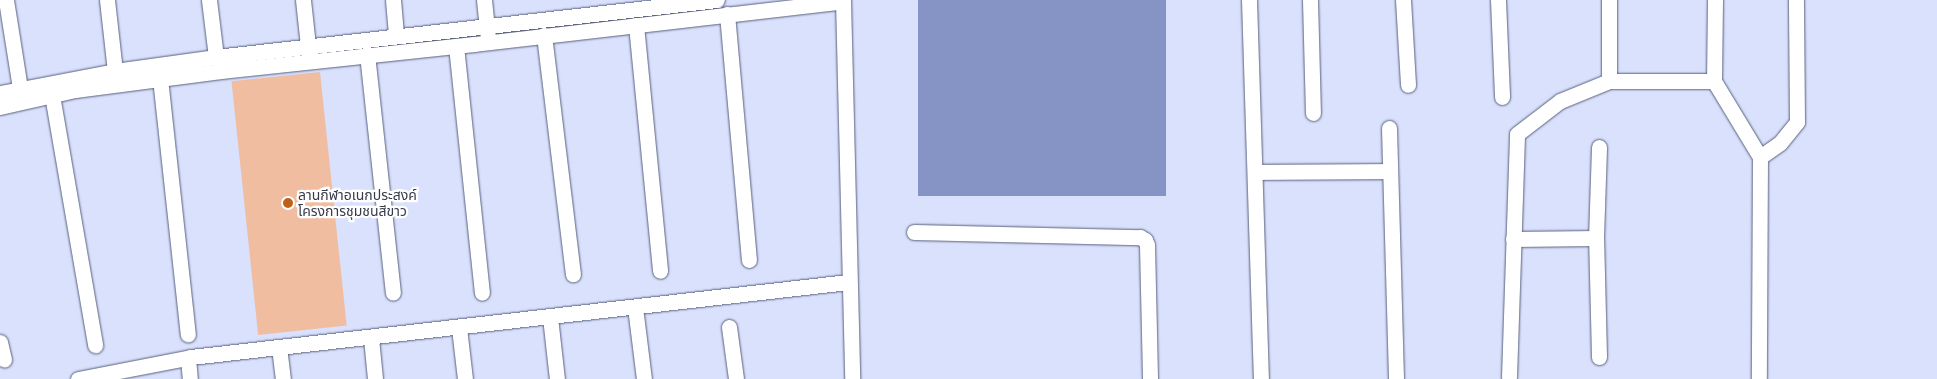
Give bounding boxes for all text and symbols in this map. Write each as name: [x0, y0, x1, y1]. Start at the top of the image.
place label: ลานกีฬาอเนกประสงค์ โครงการชุมชนสีขาว: [298, 187, 417, 220]
marker: ลานกีฬาอเนกประสงค์ โครงการชุมชนสีขาว: [282, 197, 294, 209]

